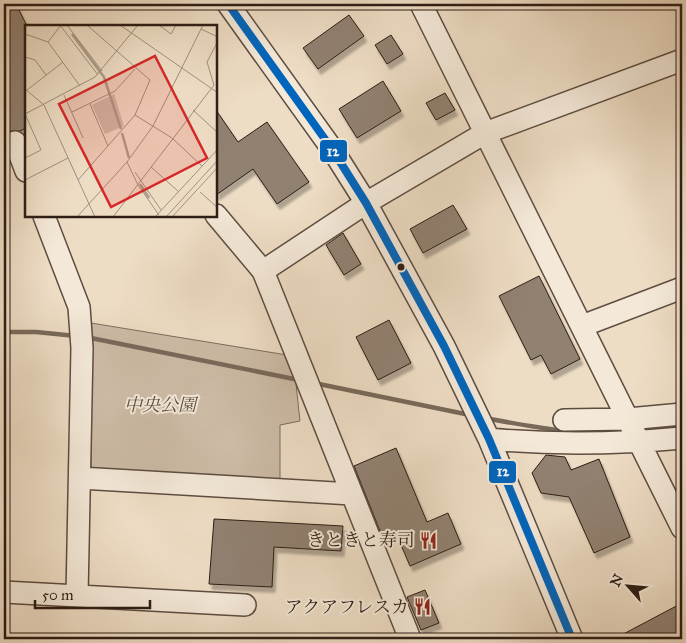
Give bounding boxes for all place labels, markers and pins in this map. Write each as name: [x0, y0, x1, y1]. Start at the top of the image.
unlabelled marker: [396, 262, 406, 272]
place label: きときと寿司: [307, 529, 415, 551]
restaurant icon: きときと寿司: [419, 530, 439, 550]
place label: アクアフレスカ: [285, 596, 409, 618]
restaurant icon: アクアフレスカ: [413, 597, 433, 617]

